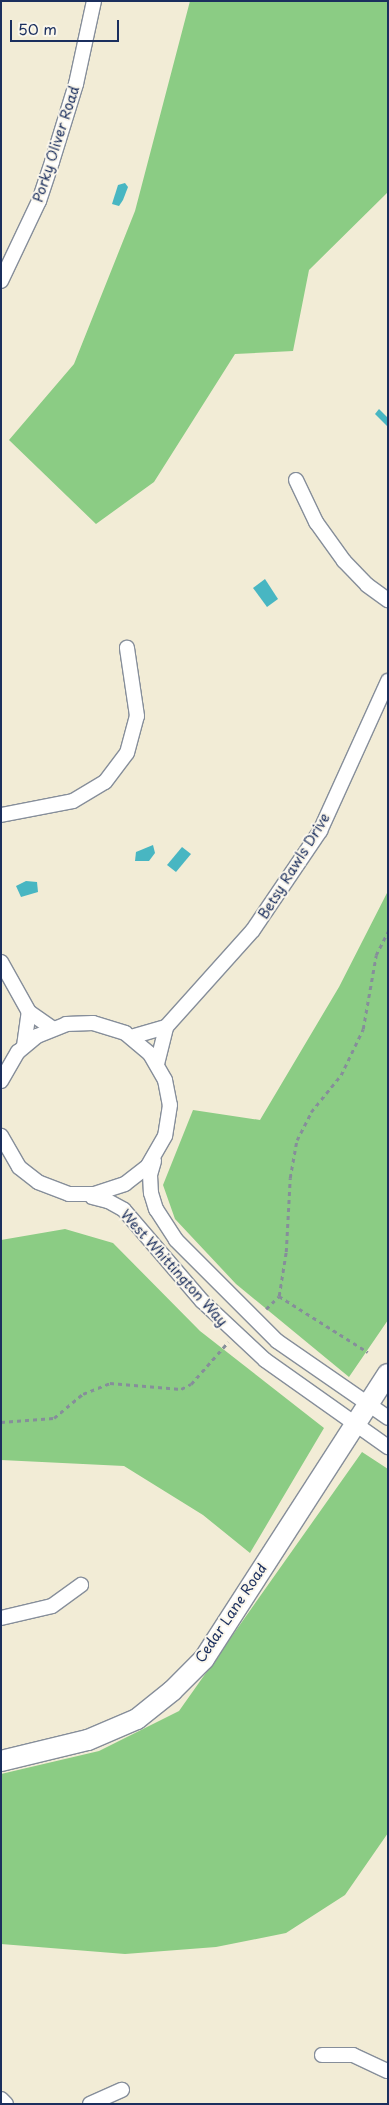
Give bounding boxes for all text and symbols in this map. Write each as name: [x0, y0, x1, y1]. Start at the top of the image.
scale bar: [12, 10, 121, 42]
text: 50 m: [18, 17, 57, 40]
street label: Porky Oliver Road: [29, 83, 83, 205]
street label: Betsy Rawls Drive: [255, 810, 333, 922]
street label: West Whittington Way: [117, 1206, 231, 1330]
street label: Cedar Lane Road: [192, 1560, 270, 1666]

